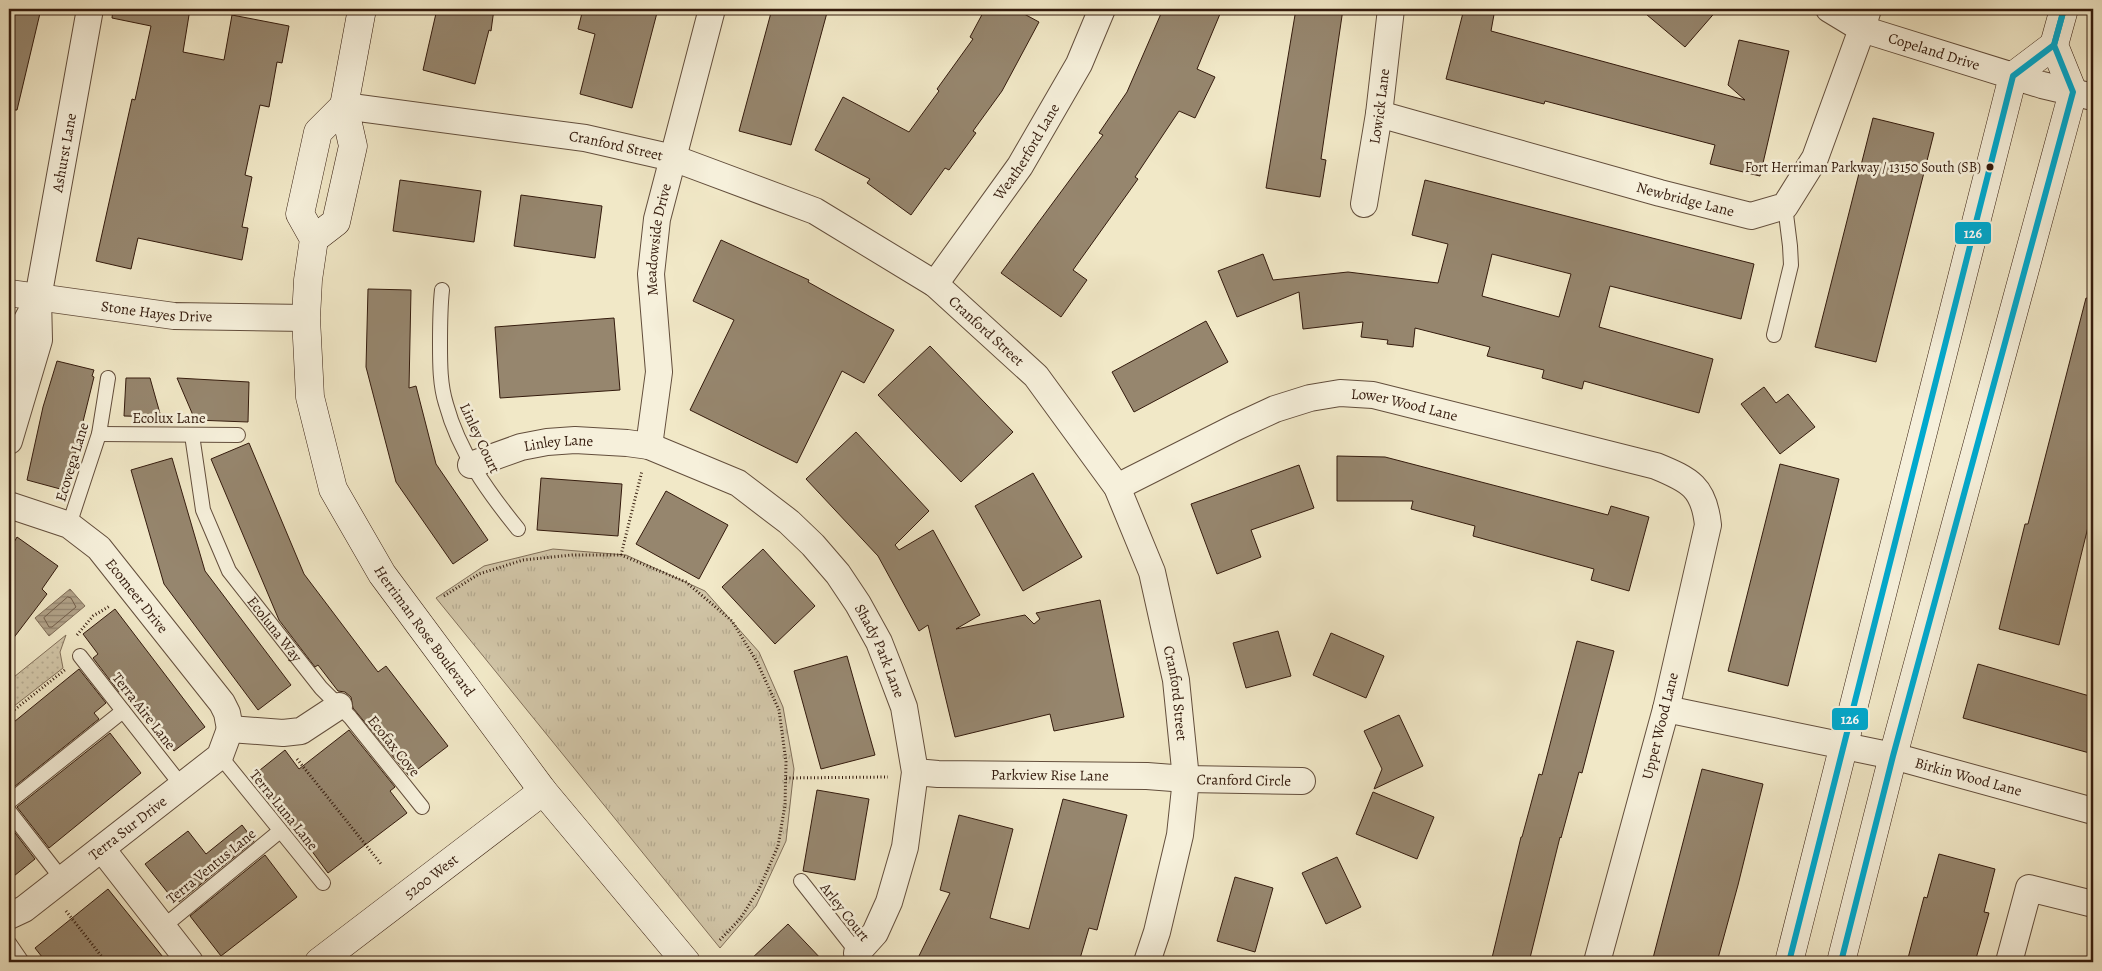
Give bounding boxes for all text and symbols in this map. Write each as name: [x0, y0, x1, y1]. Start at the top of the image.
street label: Copeland Drive: [1886, 28, 1983, 75]
street label: Lowick Lane: [1364, 67, 1394, 146]
street label: Weatherford Lane: [988, 99, 1064, 205]
street label: Ashurst Lane: [47, 111, 81, 195]
street label: Cranford Street: [568, 126, 665, 165]
place label: Fort Herriman Parkway / 13150 South (SB): [1745, 158, 1981, 177]
marker: Fort Herriman Parkway / 13150 South (SB): [1985, 162, 1995, 172]
street label: Newbridge Lane: [1634, 177, 1737, 221]
street label: Meadowside Drive: [641, 181, 676, 297]
line badge: 126: [1954, 221, 1992, 245]
text: 126: [1964, 224, 1983, 243]
street label: Cranford Street: [944, 291, 1029, 371]
street label: Stone Hayes Drive: [100, 296, 213, 327]
street label: Lower Wood Lane: [1350, 384, 1460, 426]
street label: Linley Court: [455, 400, 505, 476]
street label: Ecolux Lane: [132, 408, 206, 428]
street label: Ecovega Lane: [50, 420, 94, 504]
street label: Linley Lane: [522, 430, 594, 456]
street label: Ecomeer Drive: [101, 554, 173, 638]
street label: Herriman Rose Boulevard: [369, 562, 480, 701]
street label: Ecoluna Way: [243, 592, 307, 666]
street label: Shady Park Lane: [850, 600, 910, 701]
street label: Cranford Street: [1159, 644, 1192, 742]
street label: Terra Aire Lane: [108, 668, 181, 754]
street label: Upper Wood Lane: [1637, 670, 1683, 782]
line badge: 126: [1831, 707, 1869, 731]
text: 126: [1841, 710, 1860, 729]
street label: Ecofax Cove: [363, 711, 425, 781]
street label: Birkin Wood Lane: [1913, 752, 2024, 801]
street label: Terra Luna Lane: [245, 765, 323, 855]
street label: Parkview Rise Lane: [991, 765, 1109, 786]
street label: Cranford Circle: [1196, 769, 1291, 791]
street label: Terra Sur Drive: [84, 791, 171, 865]
street label: Terra Ventus Lane: [162, 823, 260, 908]
street label: 5200 West: [400, 849, 462, 904]
street label: Arley Court: [815, 878, 874, 946]

